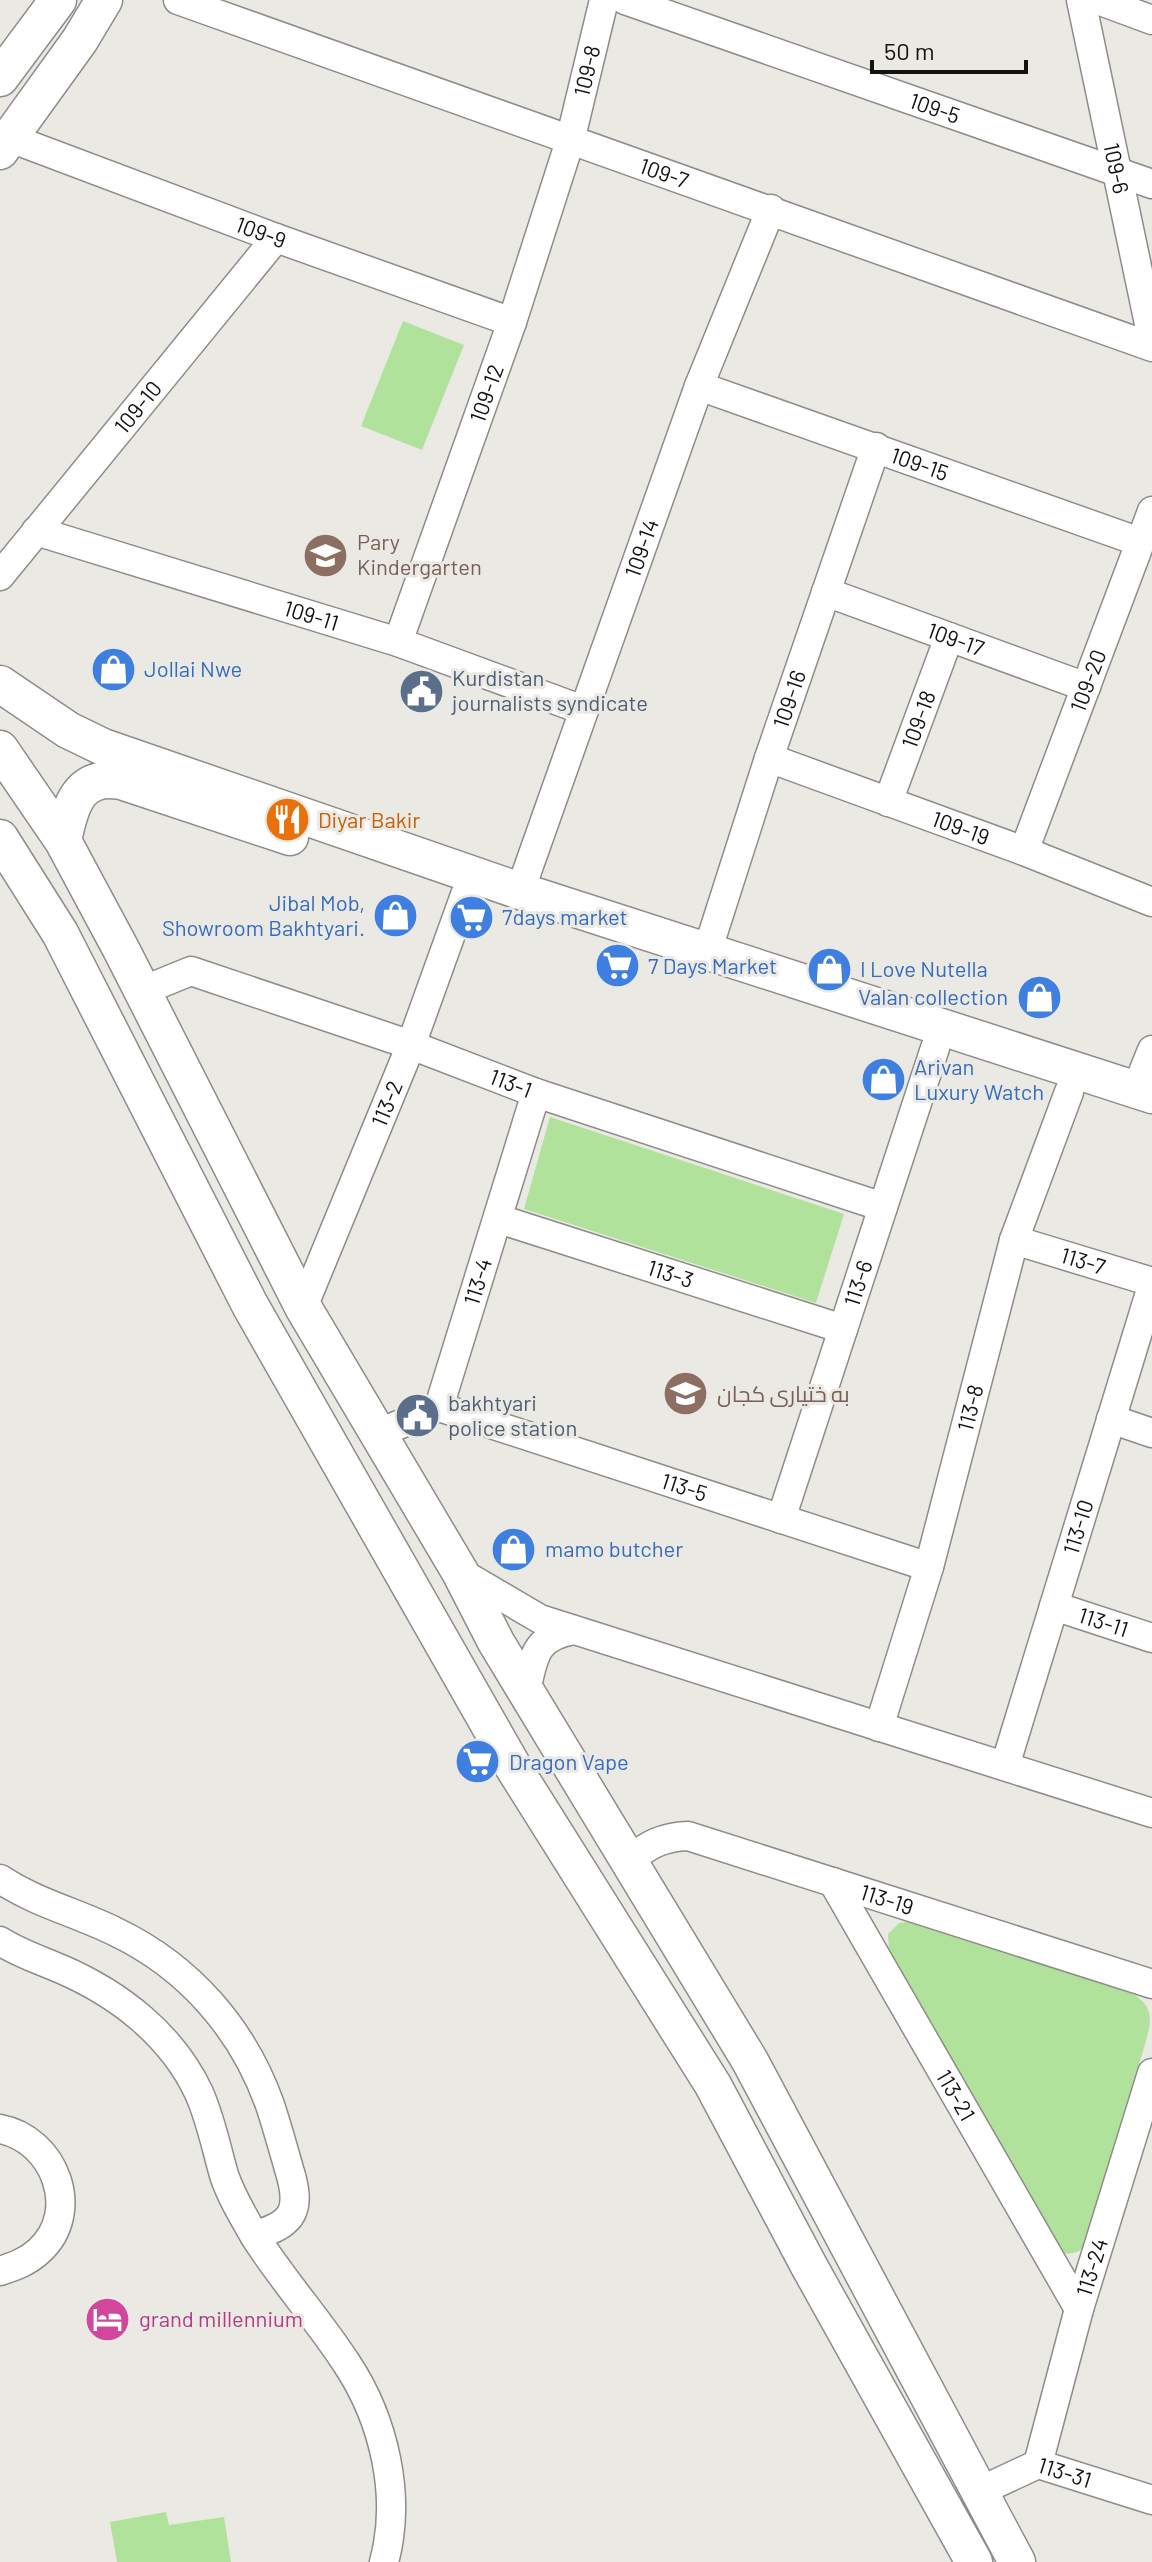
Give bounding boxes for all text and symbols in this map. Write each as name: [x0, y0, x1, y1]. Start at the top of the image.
scale bar: [872, 24, 1026, 74]
text: 50 m: [884, 36, 935, 65]
street label: 109-8: [567, 42, 605, 99]
street label: 109-5: [906, 86, 964, 128]
street label: 109-6: [1099, 140, 1135, 196]
street label: 109-7: [637, 152, 692, 193]
street label: 109-9: [232, 210, 290, 253]
street label: 109-12: [463, 360, 508, 425]
street label: 109-10: [108, 375, 166, 438]
street label: 109-15: [888, 441, 952, 485]
street label: 109-14: [618, 515, 663, 580]
place label: Pary Kindergarten: [357, 528, 482, 579]
school or university icon: Pary Kindergarten: [302, 531, 350, 579]
street label: 109-11: [281, 594, 342, 635]
street label: 109-17: [924, 616, 988, 661]
shop icon: Jollai Nwe: [89, 645, 137, 693]
street label: 109-20: [1064, 646, 1111, 715]
place label: Jollai Nwe: [144, 655, 242, 681]
place label: Kurdistan journalists syndicate: [451, 664, 648, 715]
street label: 109-16: [766, 666, 810, 731]
public building icon: Kurdistan journalists syndicate: [397, 667, 445, 715]
street label: 109-18: [895, 687, 940, 752]
restaurant icon: Diyar Bakir: [263, 796, 311, 844]
street label: 109-19: [929, 805, 993, 849]
place label: Diyar Bakir: [318, 806, 420, 832]
place label: Jibal Mob, Showroom Bakhtyari.: [162, 889, 365, 940]
shop icon: Jibal Mob, Showroom Bakhtyari.: [372, 892, 420, 940]
supermarket icon: 7days market: [447, 893, 495, 941]
place label: 7days market: [502, 903, 628, 929]
supermarket icon: 7 Days Market: [593, 942, 641, 990]
shop icon: I Love Nutella: [805, 945, 853, 993]
place label: 7 Days Market: [648, 952, 777, 978]
place label: I Love Nutella: [860, 955, 988, 981]
shop icon: Valan collection: [1015, 973, 1063, 1021]
place label: Valan collection: [858, 983, 1008, 1009]
place label: Arivan Luxury Watch: [914, 1053, 1044, 1104]
shop icon: Arivan Luxury Watch: [859, 1056, 907, 1104]
street label: 113-1: [486, 1063, 536, 1102]
street label: 113-2: [365, 1076, 407, 1130]
street label: 113-7: [1058, 1241, 1109, 1279]
street label: 113-3: [644, 1253, 697, 1292]
street label: 113-4: [457, 1255, 496, 1308]
street label: 113-6: [837, 1257, 877, 1309]
school or university icon: به ختيارى كجان: [662, 1370, 710, 1418]
place label: به ختيارى كجان: [717, 1380, 850, 1407]
street label: 113-8: [951, 1382, 988, 1434]
place label: bakhtyari police station: [448, 1389, 577, 1440]
public building icon: bakhtyari police station: [393, 1392, 441, 1440]
street label: 113-5: [658, 1467, 711, 1506]
street label: 113-10: [1057, 1496, 1098, 1557]
shop icon: mamo butcher: [490, 1525, 538, 1573]
place label: mamo butcher: [545, 1535, 683, 1561]
street label: 113-11: [1075, 1601, 1132, 1641]
supermarket icon: Dragon Vape: [454, 1738, 502, 1786]
place label: Dragon Vape: [509, 1748, 629, 1774]
street label: 113-19: [857, 1878, 917, 1919]
street label: 113-21: [932, 2064, 982, 2125]
street label: 113-24: [1070, 2235, 1112, 2299]
hotel icon: grand millennium: [84, 2295, 132, 2343]
place label: grand millennium: [139, 2305, 303, 2331]
street label: 113-31: [1035, 2451, 1095, 2492]

